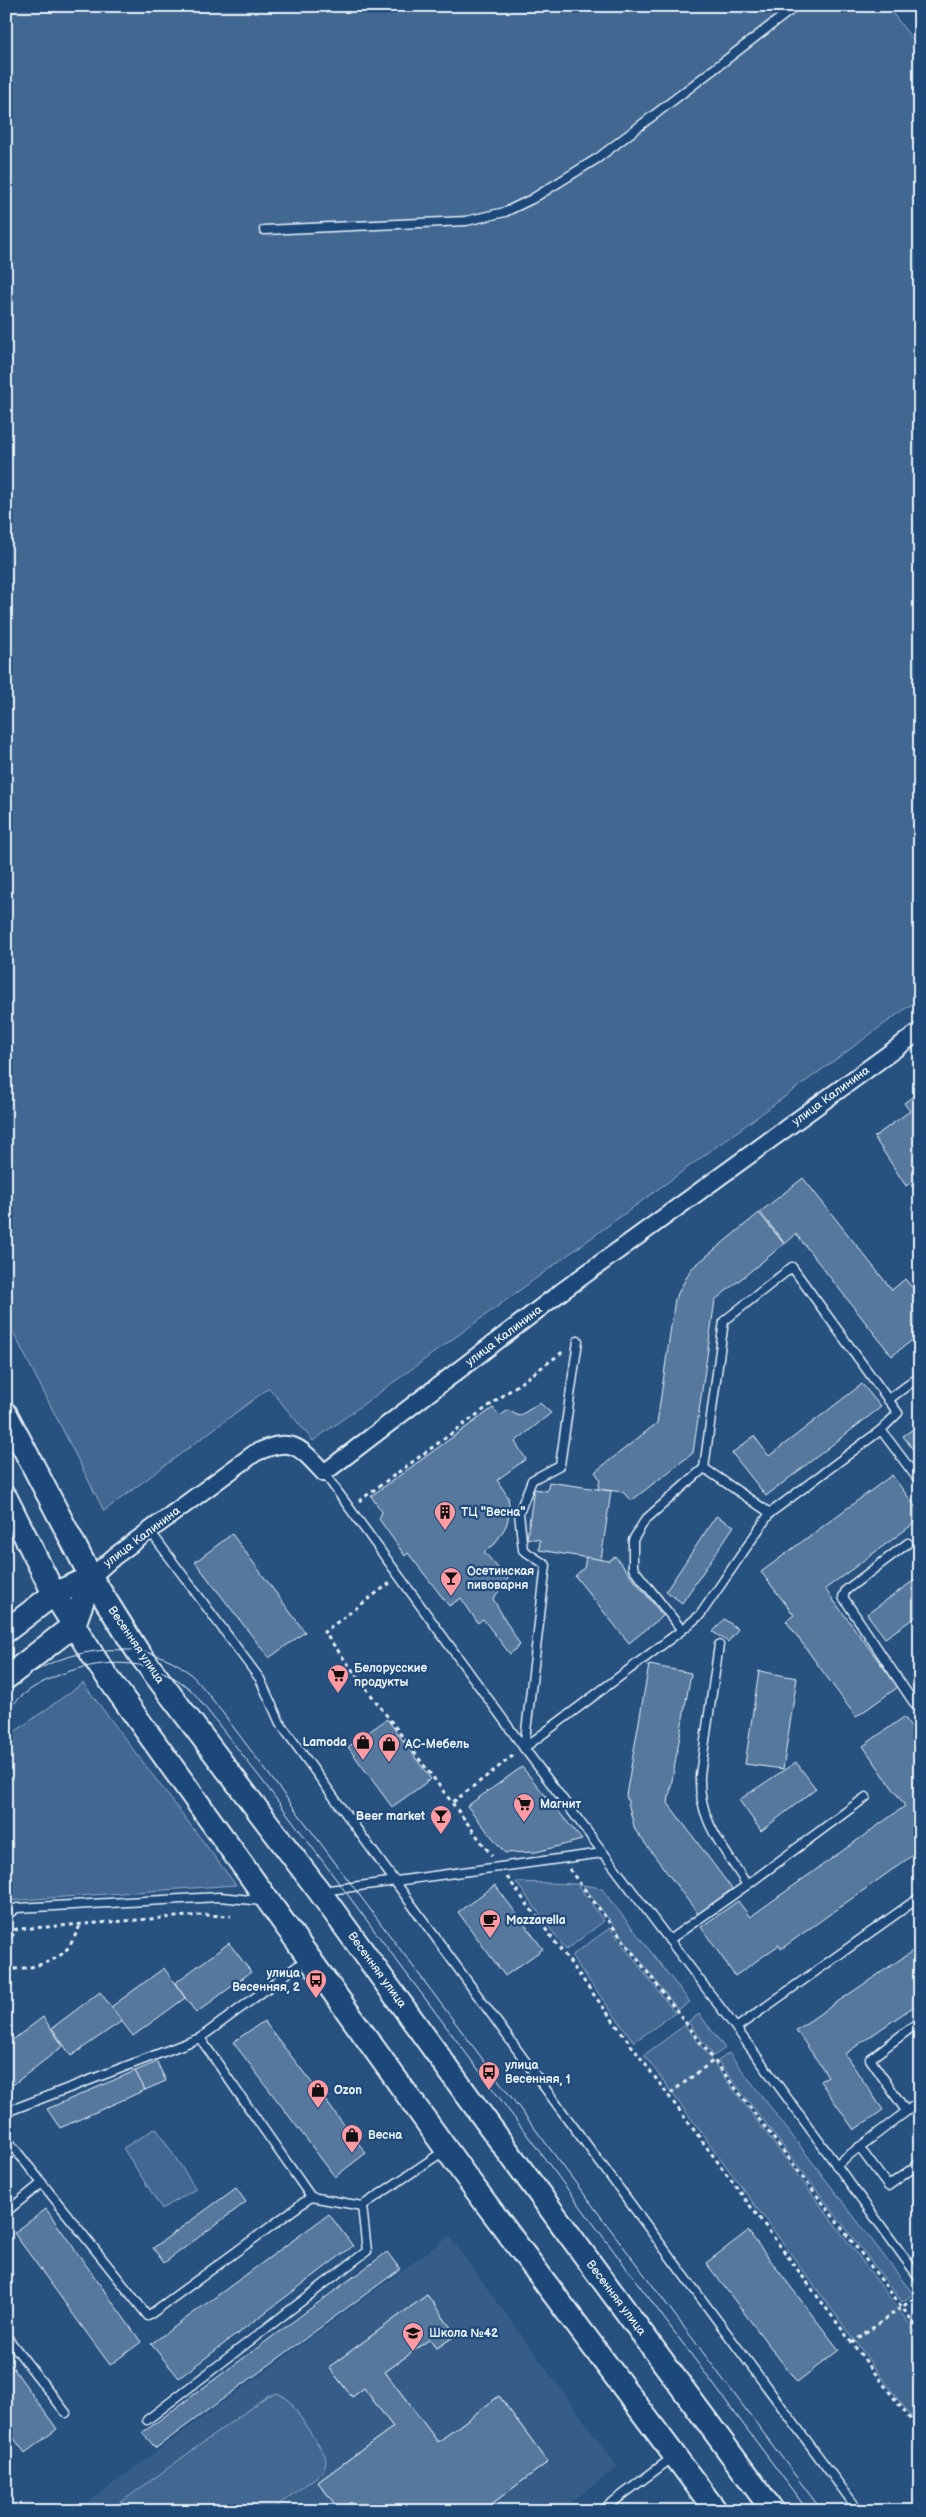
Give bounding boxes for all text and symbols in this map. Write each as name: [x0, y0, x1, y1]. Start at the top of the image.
street label: улица Калинина: [789, 1063, 873, 1129]
street label: улица Калинина: [463, 1302, 545, 1370]
building icon: ТЦ "Весна": [433, 1500, 457, 1531]
street label: улица Калинина: [101, 1503, 183, 1571]
place label: ТЦ "Весна": [461, 1505, 525, 1520]
place label: Осетинская пивоварня: [467, 1564, 534, 1593]
bar icon: Осетинская пивоварня: [439, 1566, 463, 1597]
street label: Весенняя улица: [105, 1603, 167, 1687]
place label: Белорусские продукты: [354, 1661, 428, 1690]
supermarket icon: Белорусские продукты: [326, 1663, 350, 1694]
shop icon: Lamoda: [351, 1730, 375, 1761]
shop icon: АС-Мебель: [377, 1732, 401, 1763]
place label: Lamoda: [302, 1735, 347, 1750]
place label: АС-Мебель: [404, 1737, 470, 1752]
supermarket icon: Магнит: [512, 1792, 536, 1823]
place label: Магнит: [540, 1797, 582, 1812]
bar icon: Beer market: [429, 1804, 453, 1835]
place label: Beer market: [356, 1809, 425, 1824]
cafe icon: Mozzarella: [478, 1908, 502, 1939]
place label: Mozzarella: [506, 1913, 566, 1928]
street label: Весенняя улица: [344, 1929, 410, 2011]
place label: улица Весенняя, 2: [232, 1966, 301, 1995]
bus stop icon: улица Весенняя, 2: [304, 1968, 328, 1999]
place label: улица Весенняя, 1: [505, 2058, 571, 2087]
bus stop icon: улица Весенняя, 1: [477, 2060, 501, 2091]
shop icon: Ozon: [306, 2078, 330, 2109]
place label: Ozon: [334, 2083, 362, 2098]
shop icon: Весна: [340, 2123, 364, 2154]
place label: Весна: [368, 2128, 403, 2143]
street label: Весенняя улица: [583, 2257, 649, 2339]
school or university icon: Школа №42: [401, 2321, 425, 2352]
place label: Школа №42: [429, 2326, 499, 2341]

